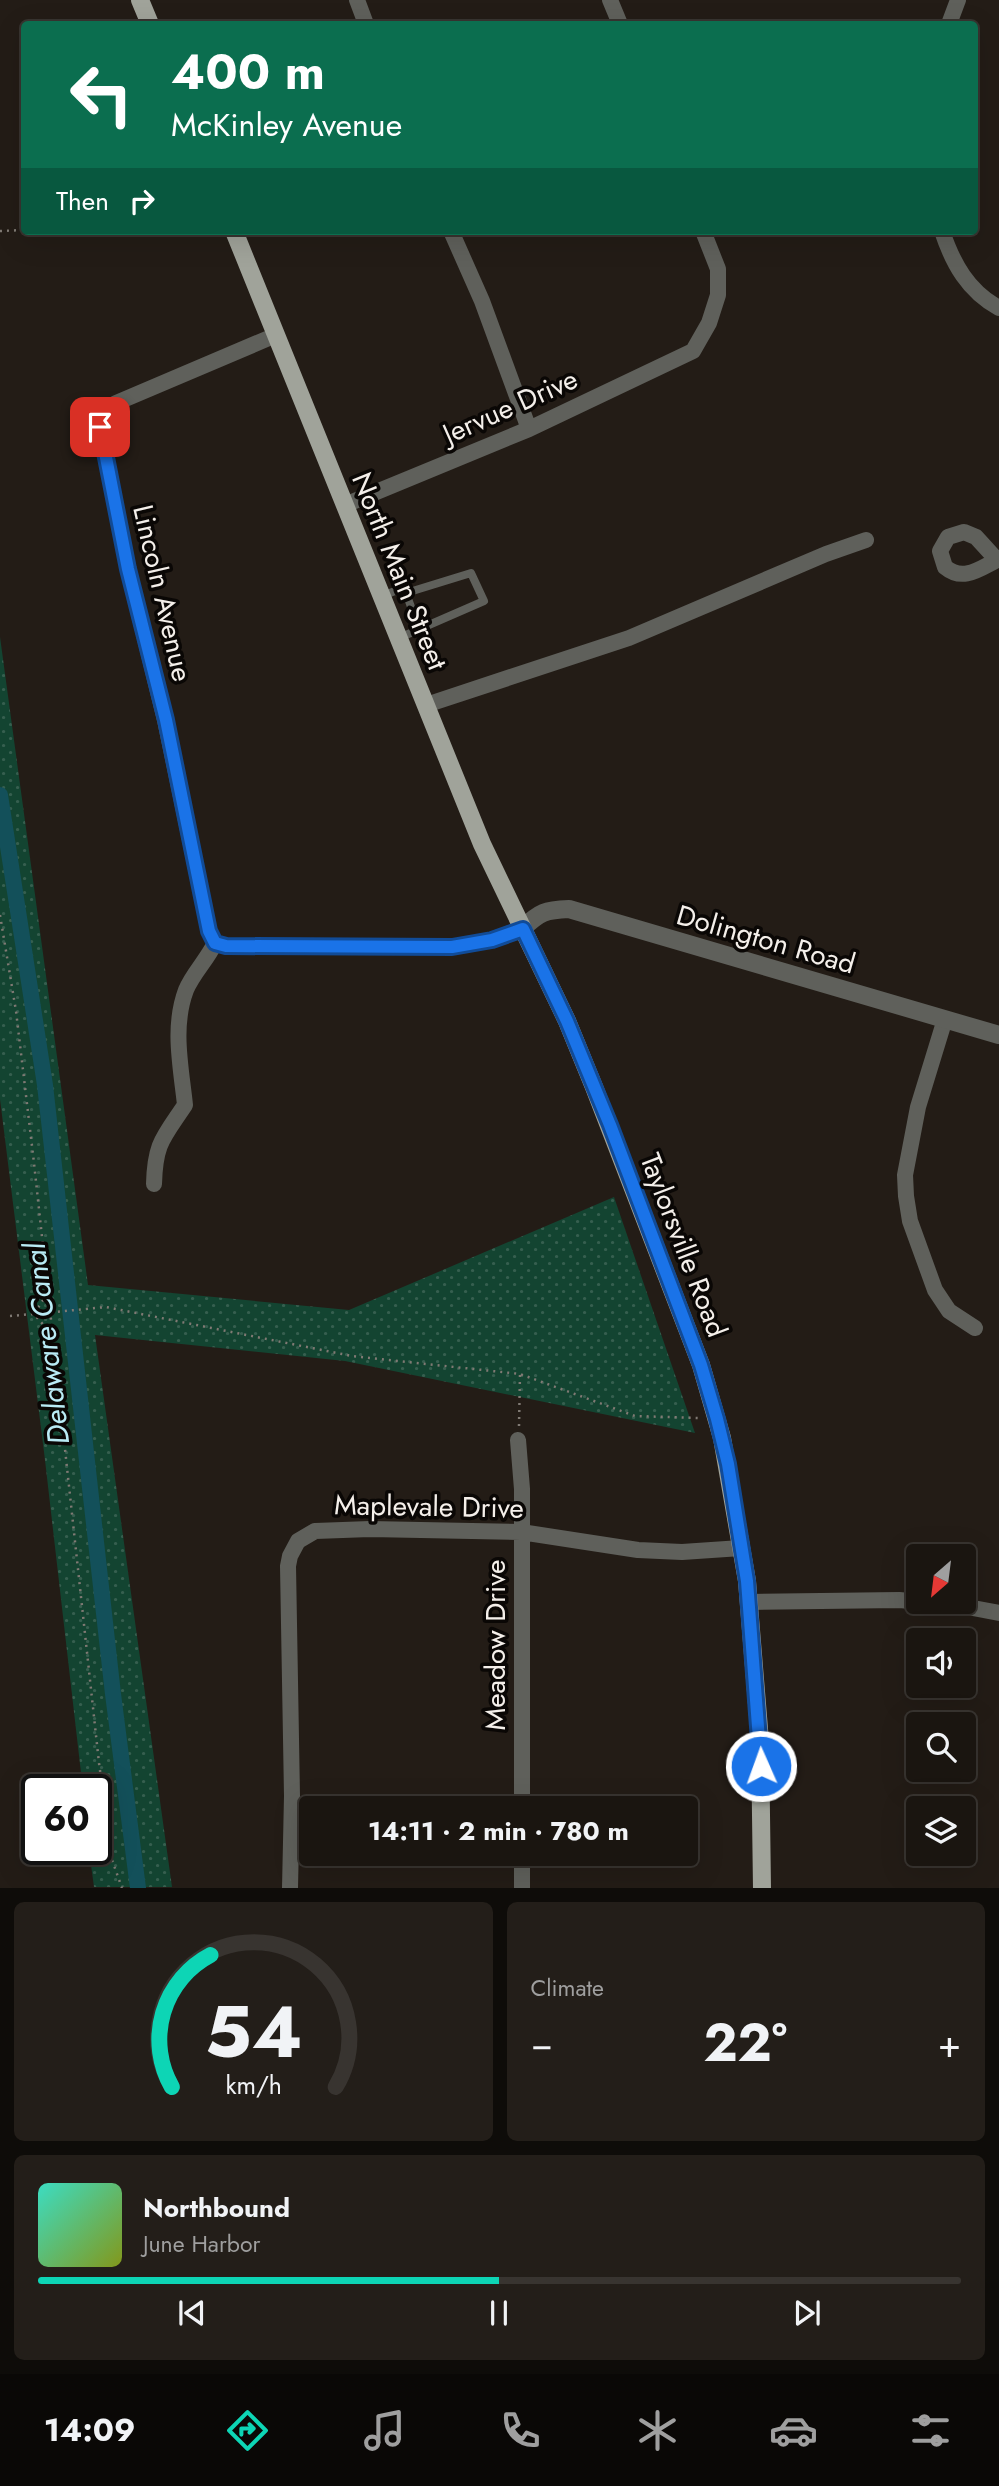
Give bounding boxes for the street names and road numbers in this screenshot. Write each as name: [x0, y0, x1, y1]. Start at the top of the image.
street label: Jervue Drive: [433, 359, 584, 456]
street label: North Main Street: [341, 466, 458, 676]
street label: Lincoln Avenue: [122, 501, 203, 685]
street label: Dolington Road: [672, 894, 860, 985]
street label: Taylorsville Road: [630, 1147, 737, 1343]
street label: Maplevale Drive: [334, 1484, 524, 1529]
street label: Meadow Drive: [475, 1559, 516, 1731]

